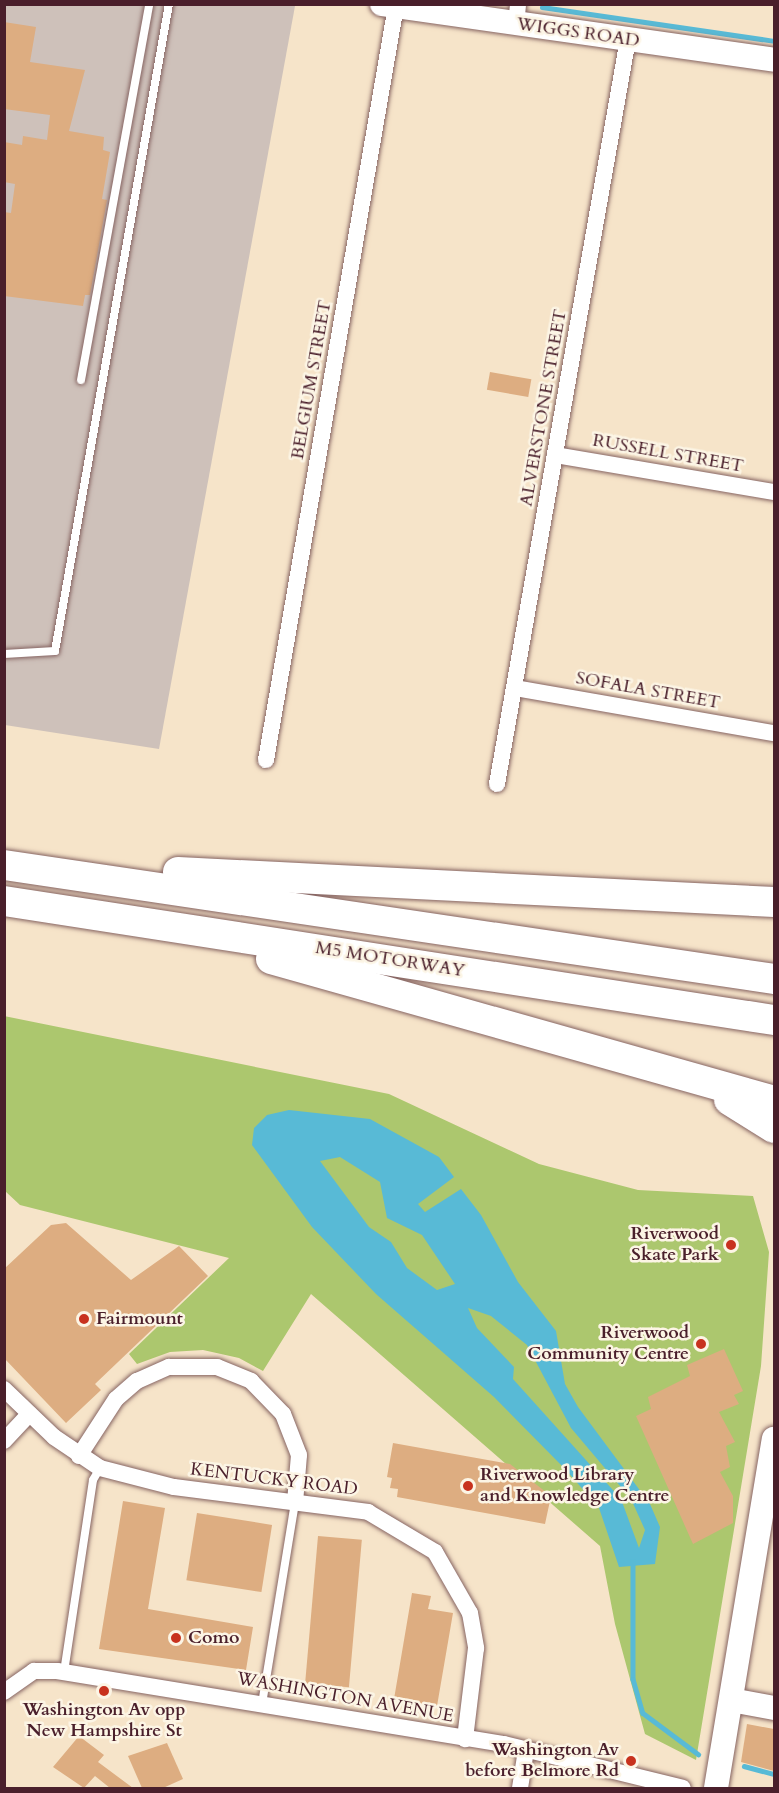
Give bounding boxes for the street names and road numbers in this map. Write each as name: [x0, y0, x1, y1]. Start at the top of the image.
street label: WIGGS ROAD: [515, 14, 641, 52]
street label: BELGIUM STREET: [287, 299, 337, 461]
street label: ALVERSTONE STREET: [516, 308, 572, 508]
street label: RUSSELL STREET: [591, 430, 745, 478]
street label: SOFALA STREET: [574, 668, 722, 714]
street label: M5 MOTORWAY: [314, 938, 466, 982]
street label: KENTUCKY ROAD: [189, 1459, 359, 1501]
street label: WASHINGTON AVENUE: [235, 1668, 455, 1728]

